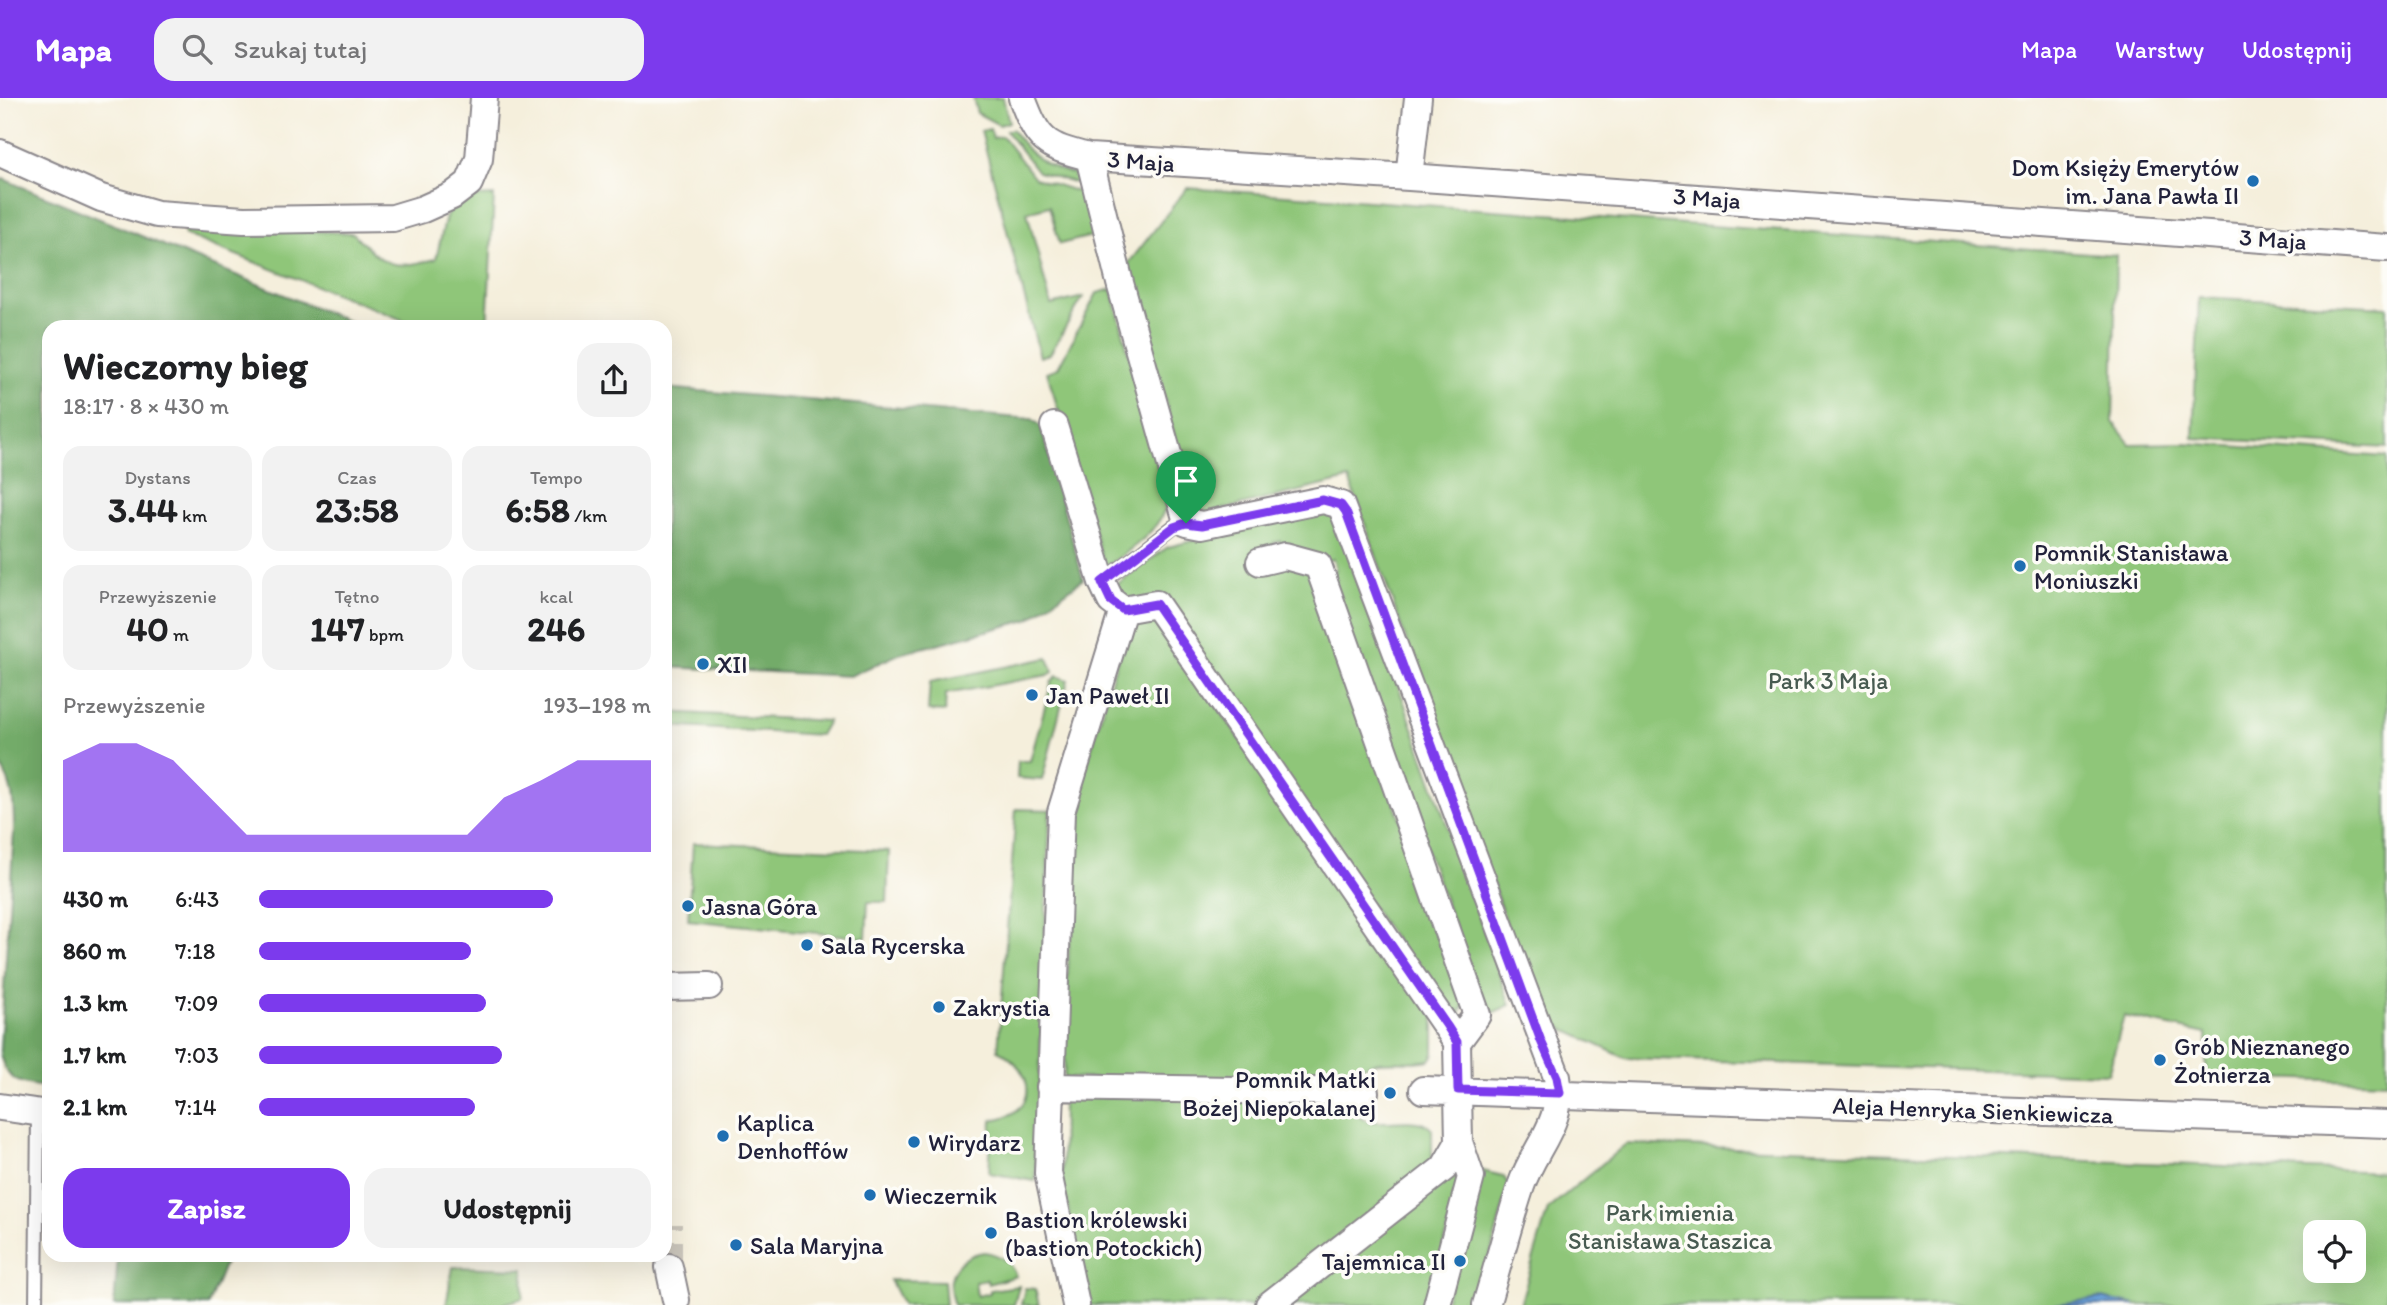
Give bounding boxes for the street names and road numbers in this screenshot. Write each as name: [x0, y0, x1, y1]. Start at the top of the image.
street label: 3 Maja: [1106, 144, 1176, 178]
street label: 3 Maja: [1672, 181, 1742, 215]
street label: 3 Maja: [2238, 222, 2308, 256]
street label: Aleja Henryka Sienkiewicza: [1832, 1091, 2115, 1129]

